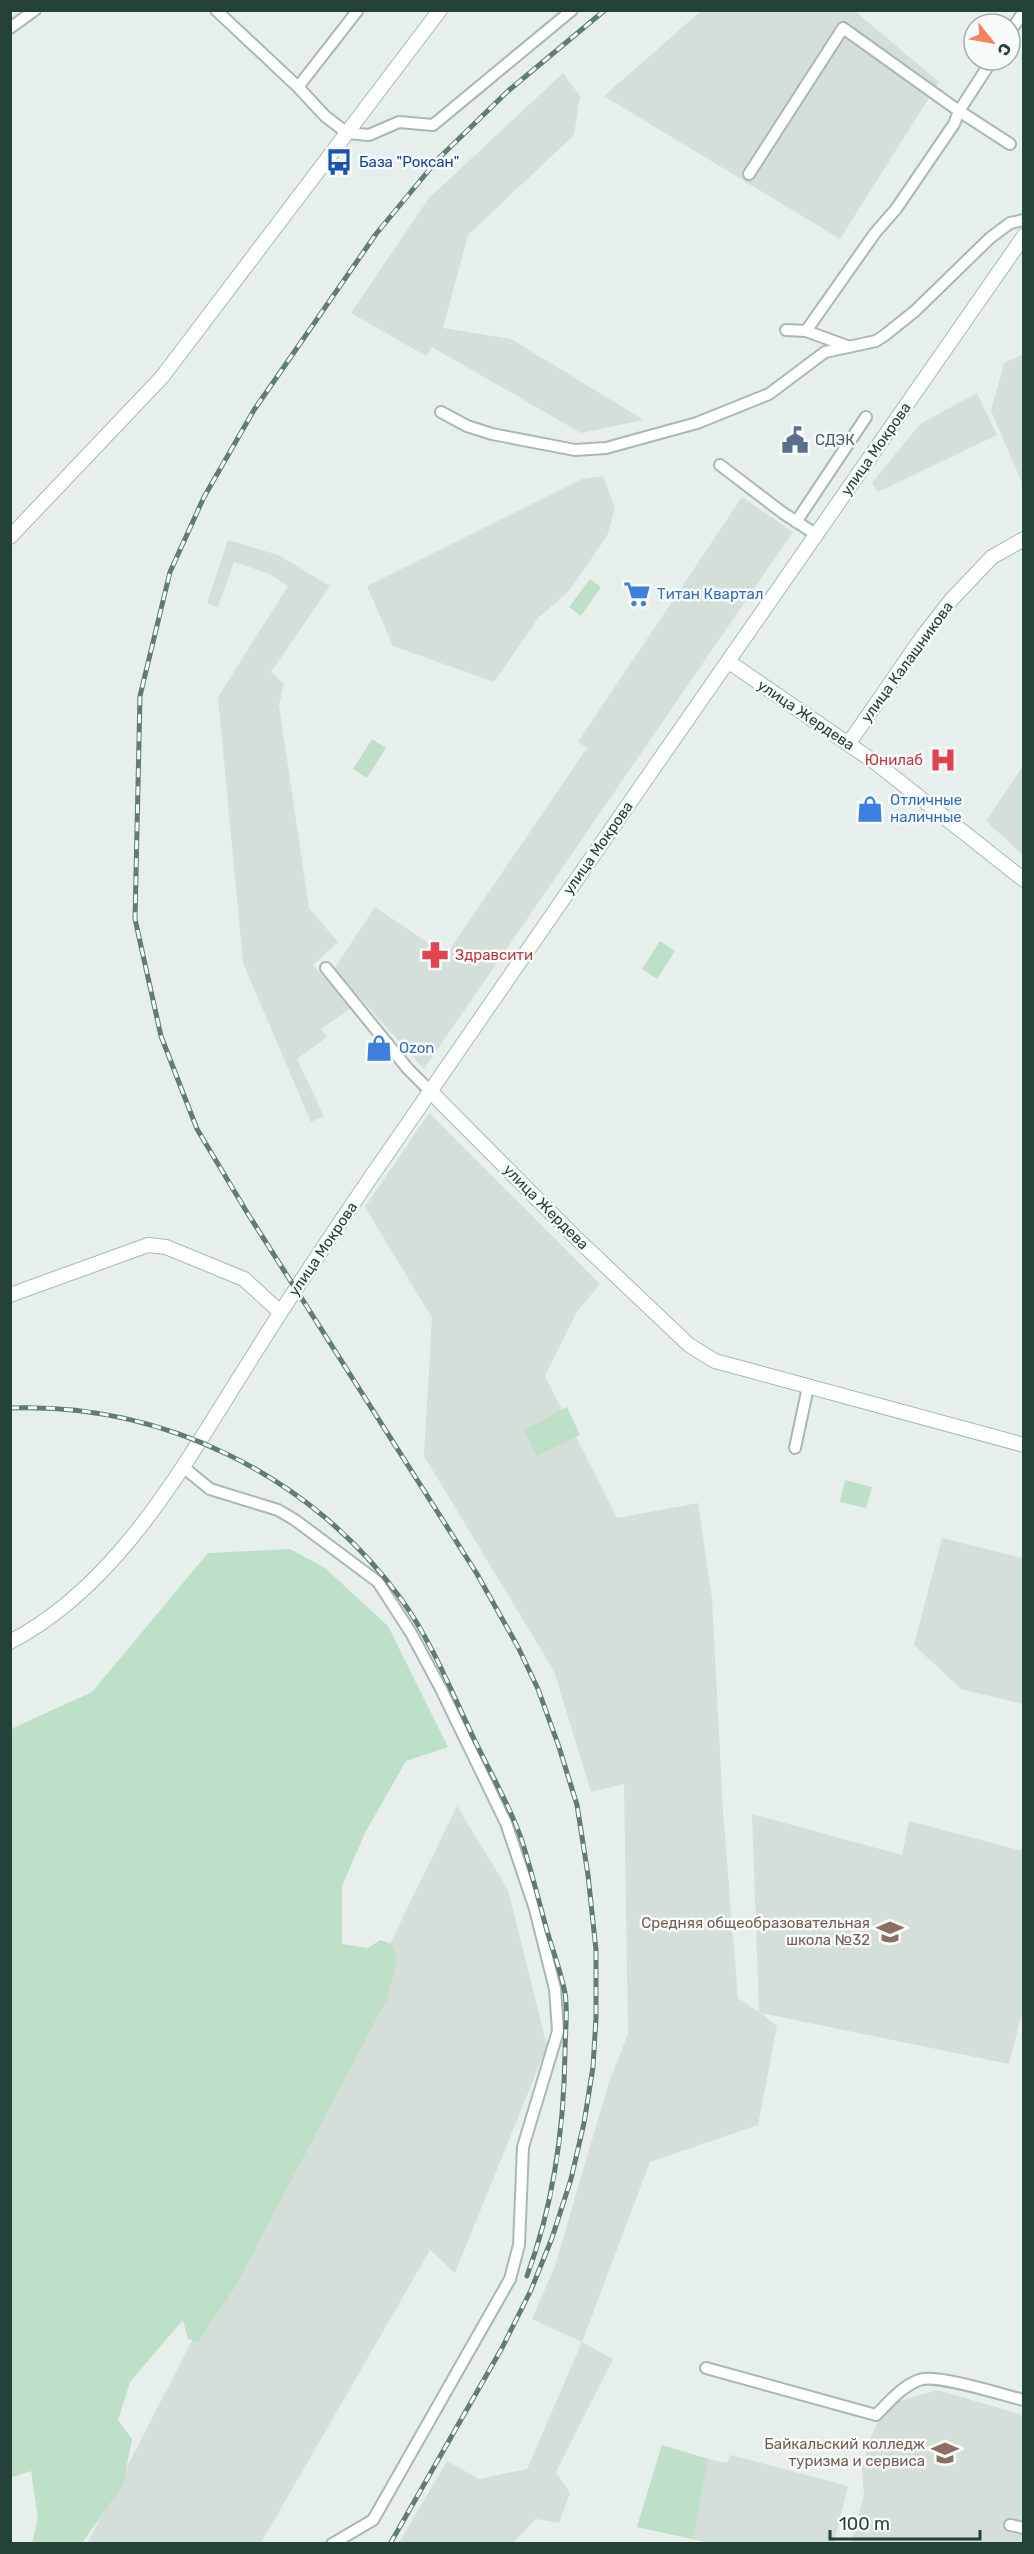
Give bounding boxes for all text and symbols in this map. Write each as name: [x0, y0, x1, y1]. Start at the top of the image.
north arrow: [962, 12, 1022, 72]
text: С: [993, 40, 1015, 59]
bus stop icon: База "Роксан": [324, 147, 354, 177]
place label: База "Роксан": [359, 153, 459, 171]
street label: улица Мокрова: [837, 399, 915, 499]
public building icon: СДЭК: [780, 425, 810, 455]
place label: СДЭК: [815, 431, 855, 449]
supermarket icon: Титан Квартал: [622, 579, 652, 609]
place label: Титан Квартал: [657, 585, 764, 603]
street label: улица Калашникова: [857, 598, 957, 726]
street label: улица Жердева: [754, 676, 858, 754]
hospital icon: Юнилаб: [928, 745, 958, 775]
place label: Юнилаб: [865, 751, 923, 769]
place label: Отличные наличные: [890, 791, 962, 826]
shop icon: Отличные наличные: [855, 794, 885, 824]
street label: улица Мокрова: [559, 798, 637, 898]
pharmacy icon: Здравсити: [420, 940, 450, 970]
place label: Здравсити: [455, 946, 533, 964]
shop icon: Ozon: [364, 1033, 394, 1063]
place label: Ozon: [399, 1039, 434, 1057]
street label: улица Жердева: [500, 1161, 592, 1253]
street label: улица Мокрова: [285, 1199, 361, 1299]
place label: Средняя общеобразовательная школа №32: [641, 1914, 870, 1949]
school or university icon: Средняя общеобразовательная школа №32: [875, 1917, 905, 1947]
place label: Байкальский колледж туризма и сервиса: [764, 2435, 925, 2470]
school or university icon: Байкальский колледж туризма и сервиса: [930, 2438, 960, 2468]
scale bar: [830, 2503, 980, 2541]
text: 100 m: [839, 2513, 890, 2535]

